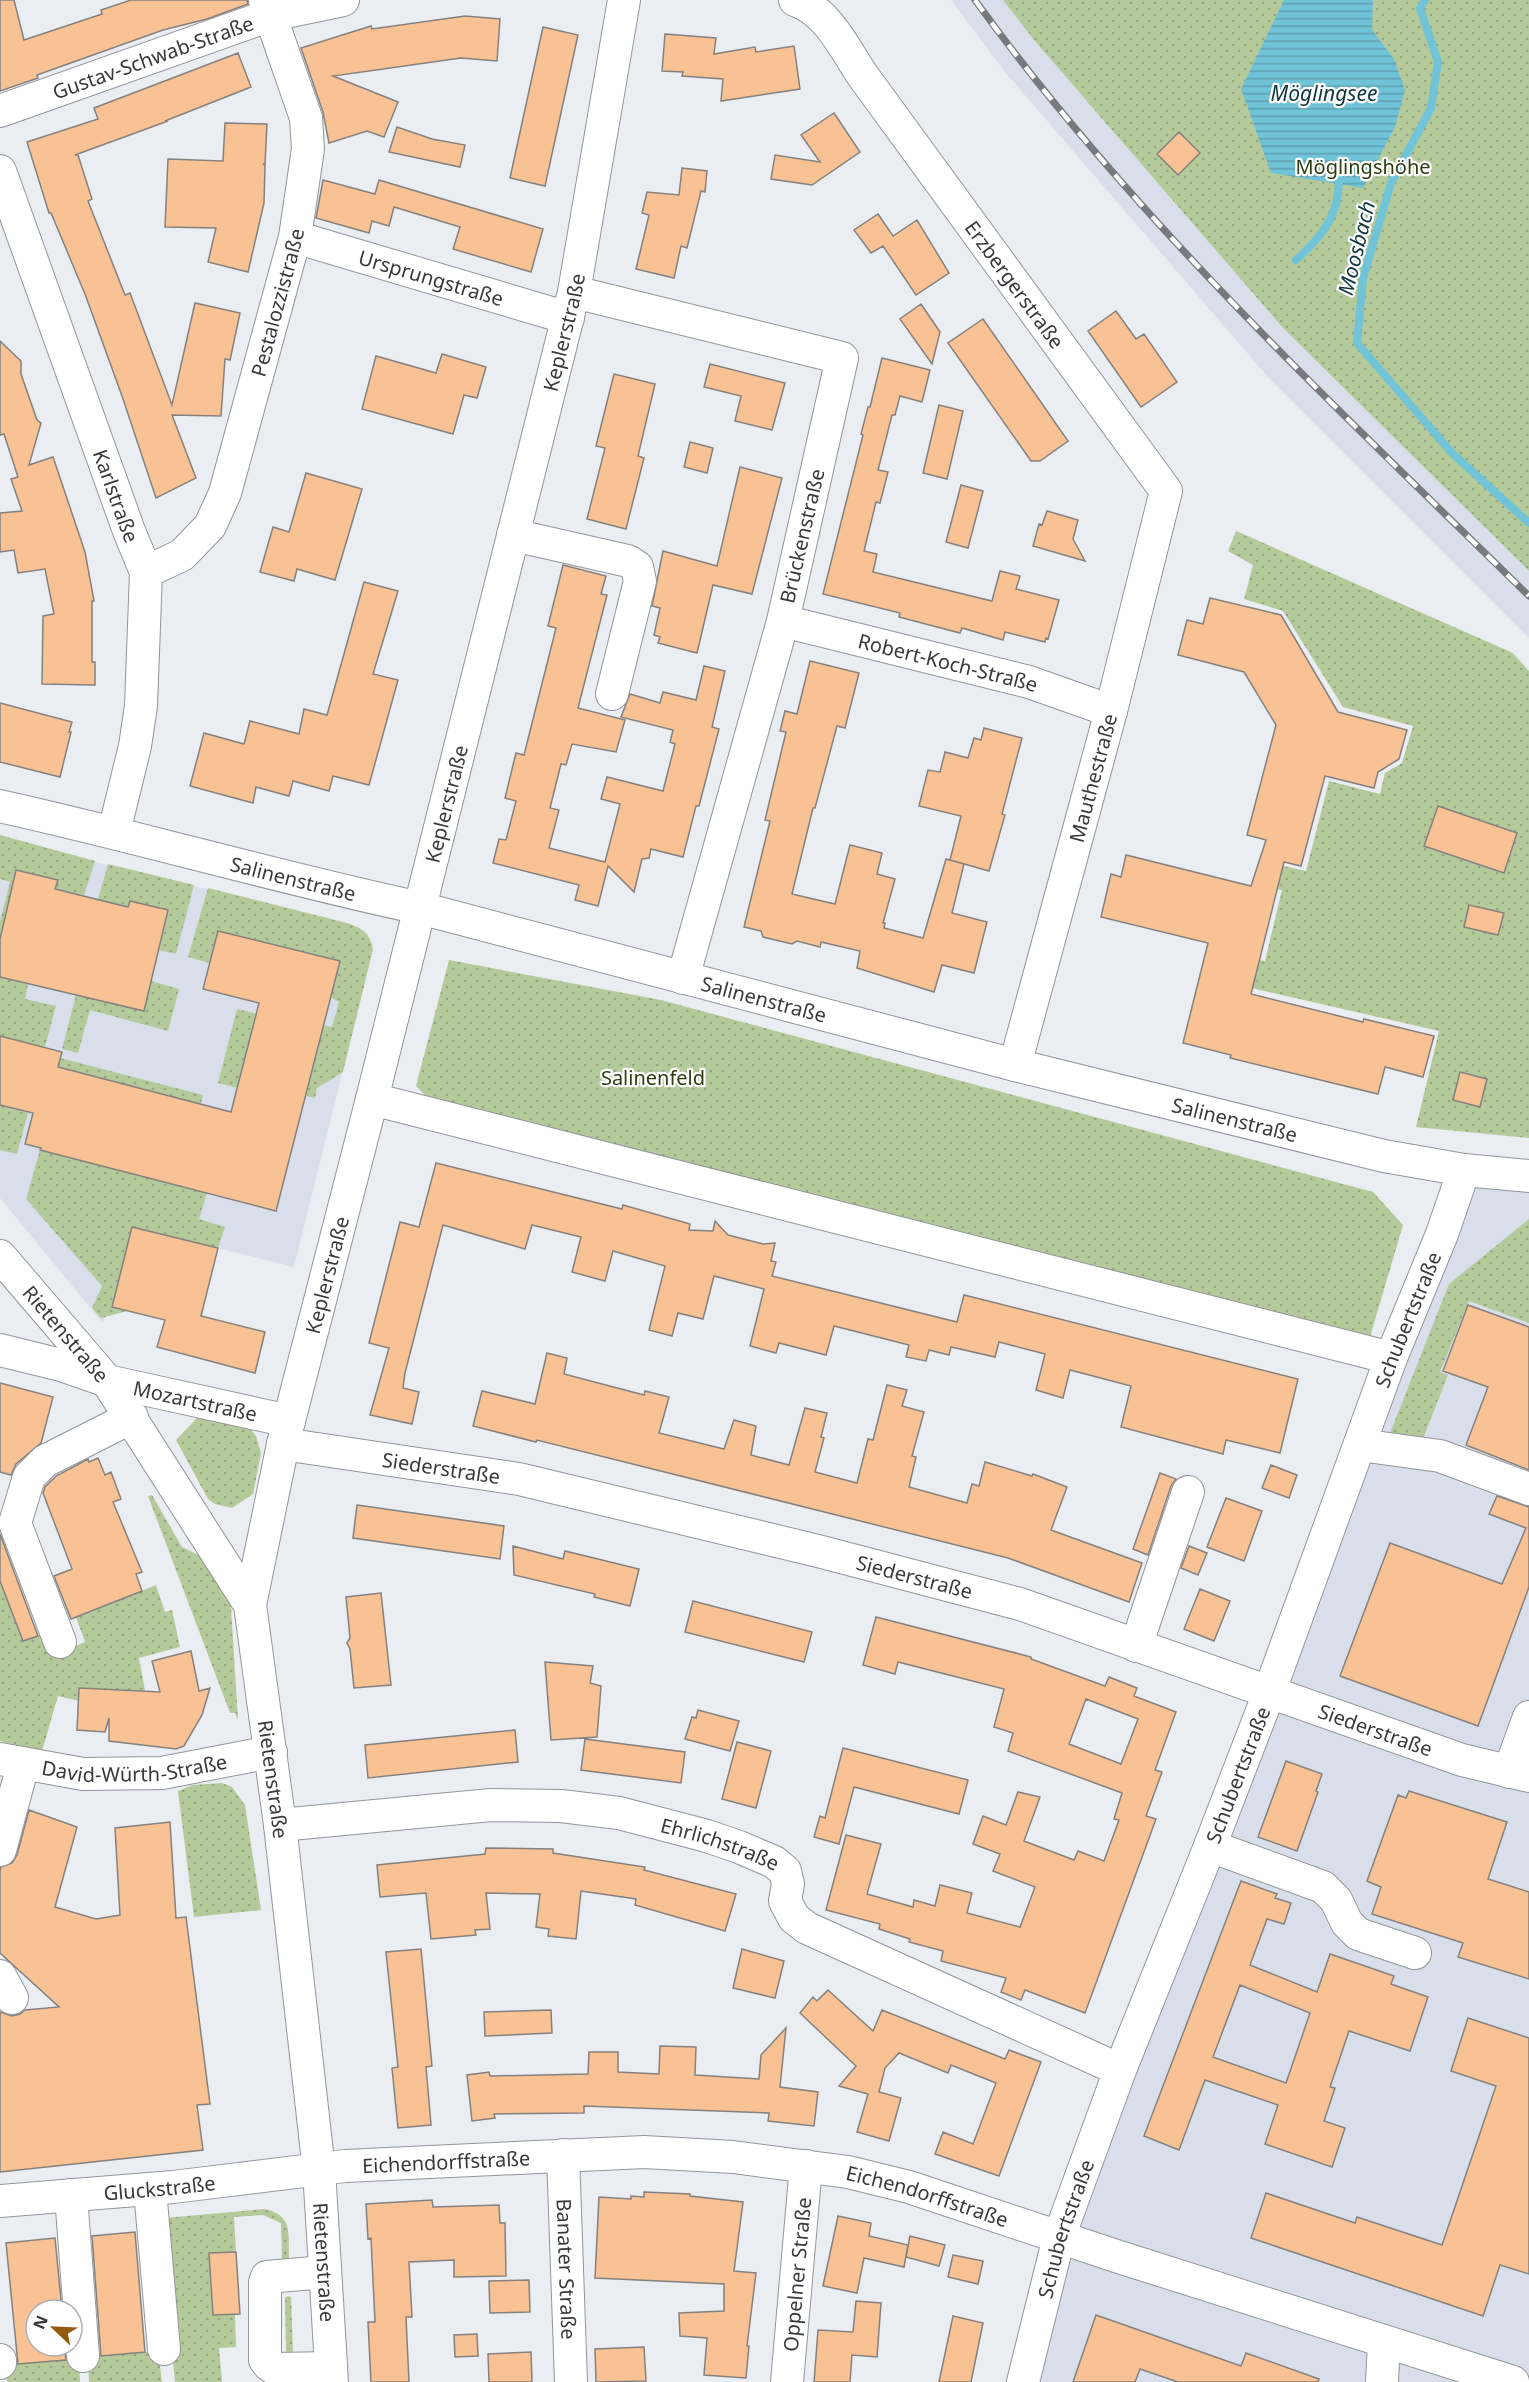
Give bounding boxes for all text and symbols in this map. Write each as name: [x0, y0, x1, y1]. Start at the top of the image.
street label: Gustav-Schwab-Straße: [48, 9, 257, 105]
water label: Möglingsee: [1271, 79, 1377, 107]
park label: Möglingshöhe: [1295, 153, 1431, 180]
water label: Moosbach: [1331, 198, 1381, 298]
street label: Erzbergerstraße: [959, 215, 1071, 354]
street label: Pestalozzistraße: [244, 227, 310, 379]
street label: Ursprungstraße: [355, 243, 507, 312]
street label: Keplerstraße: [536, 271, 590, 394]
street label: Karlstraße: [87, 446, 146, 546]
street label: Brückenstraße: [773, 466, 831, 606]
street label: Robert-Koch-Straße: [855, 627, 1042, 698]
street label: Mauthestraße: [1063, 711, 1123, 845]
street label: Keplerstraße: [418, 742, 474, 865]
street label: Salinenstraße: [228, 850, 359, 907]
street label: Salinenstraße: [698, 969, 830, 1028]
park label: Salinenfeld: [601, 1064, 705, 1091]
street label: Salinenstraße: [1169, 1091, 1300, 1148]
street label: Keplerstraße: [298, 1213, 355, 1337]
street label: Schubertstraße: [1368, 1247, 1447, 1391]
street label: Rietenstraße: [17, 1279, 115, 1388]
street label: Mozartstraße: [131, 1374, 260, 1427]
street label: Siederstraße: [380, 1445, 502, 1490]
street label: Siederstraße: [854, 1548, 976, 1605]
street label: Siederstraße: [1315, 1697, 1436, 1762]
street label: Schubertstraße: [1199, 1703, 1276, 1847]
street label: Rietenstraße: [252, 1718, 295, 1840]
street label: David-Würth-Straße: [40, 1747, 229, 1788]
street label: Ehrlichstraße: [658, 1811, 784, 1876]
street label: Eichendorffstraße: [361, 2144, 531, 2179]
street label: Schubertstraße: [1031, 2156, 1100, 2301]
street label: Eichendorffstraße: [843, 2159, 1012, 2233]
street label: Gluckstraße: [102, 2168, 217, 2206]
street label: Oppelner Straße: [776, 2196, 817, 2353]
street label: Banater Straße: [551, 2198, 583, 2340]
street label: Rietenstraße: [308, 2202, 342, 2323]
north arrow: [24, 2298, 84, 2358]
text: N: [28, 2312, 53, 2332]

